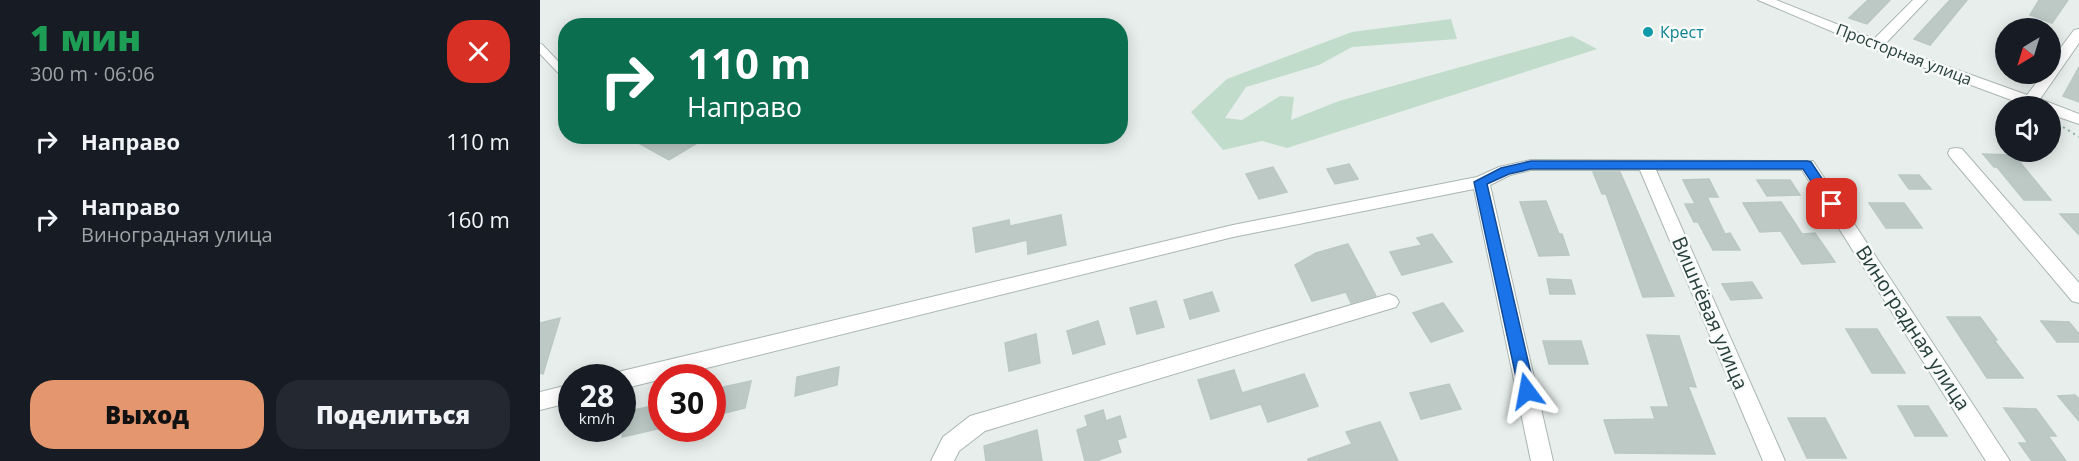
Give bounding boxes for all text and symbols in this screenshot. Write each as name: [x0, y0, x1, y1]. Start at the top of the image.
text: 1 мин: [30, 13, 141, 62]
street label: Просторная улица: [1833, 18, 1975, 90]
north arrow: [1995, 18, 2061, 84]
map controls: [1995, 18, 2061, 162]
button: close: [447, 20, 510, 83]
place label: Крест: [1660, 21, 1704, 43]
marker: Крест: [1641, 25, 1655, 39]
text: 110 m: [687, 34, 811, 91]
icon: right: [588, 42, 666, 120]
text: 300 m · 06:06: [30, 60, 155, 87]
text: Направо: [687, 88, 802, 125]
button: sound: [1995, 96, 2061, 162]
icon: right: [30, 125, 63, 158]
text: Направо: [81, 126, 180, 156]
text: 110 m: [446, 126, 510, 156]
pin: [1806, 178, 1857, 229]
icon: arrive: [1815, 187, 1848, 220]
text: Направо: [81, 191, 180, 221]
icon: right: [30, 203, 63, 236]
text: 160 m: [446, 204, 510, 234]
text: Виноградная улица: [81, 221, 273, 248]
street label: Вишнёвая улица: [1666, 232, 1755, 394]
street label: Виноградная улица: [1850, 240, 1977, 415]
position arrow: [1495, 359, 1559, 423]
speed limit sign: 30: [648, 364, 726, 442]
text: 28: [580, 375, 614, 416]
button: Выход: [30, 380, 264, 449]
button: Поделиться: [276, 380, 510, 449]
text: km/h: [579, 408, 615, 428]

